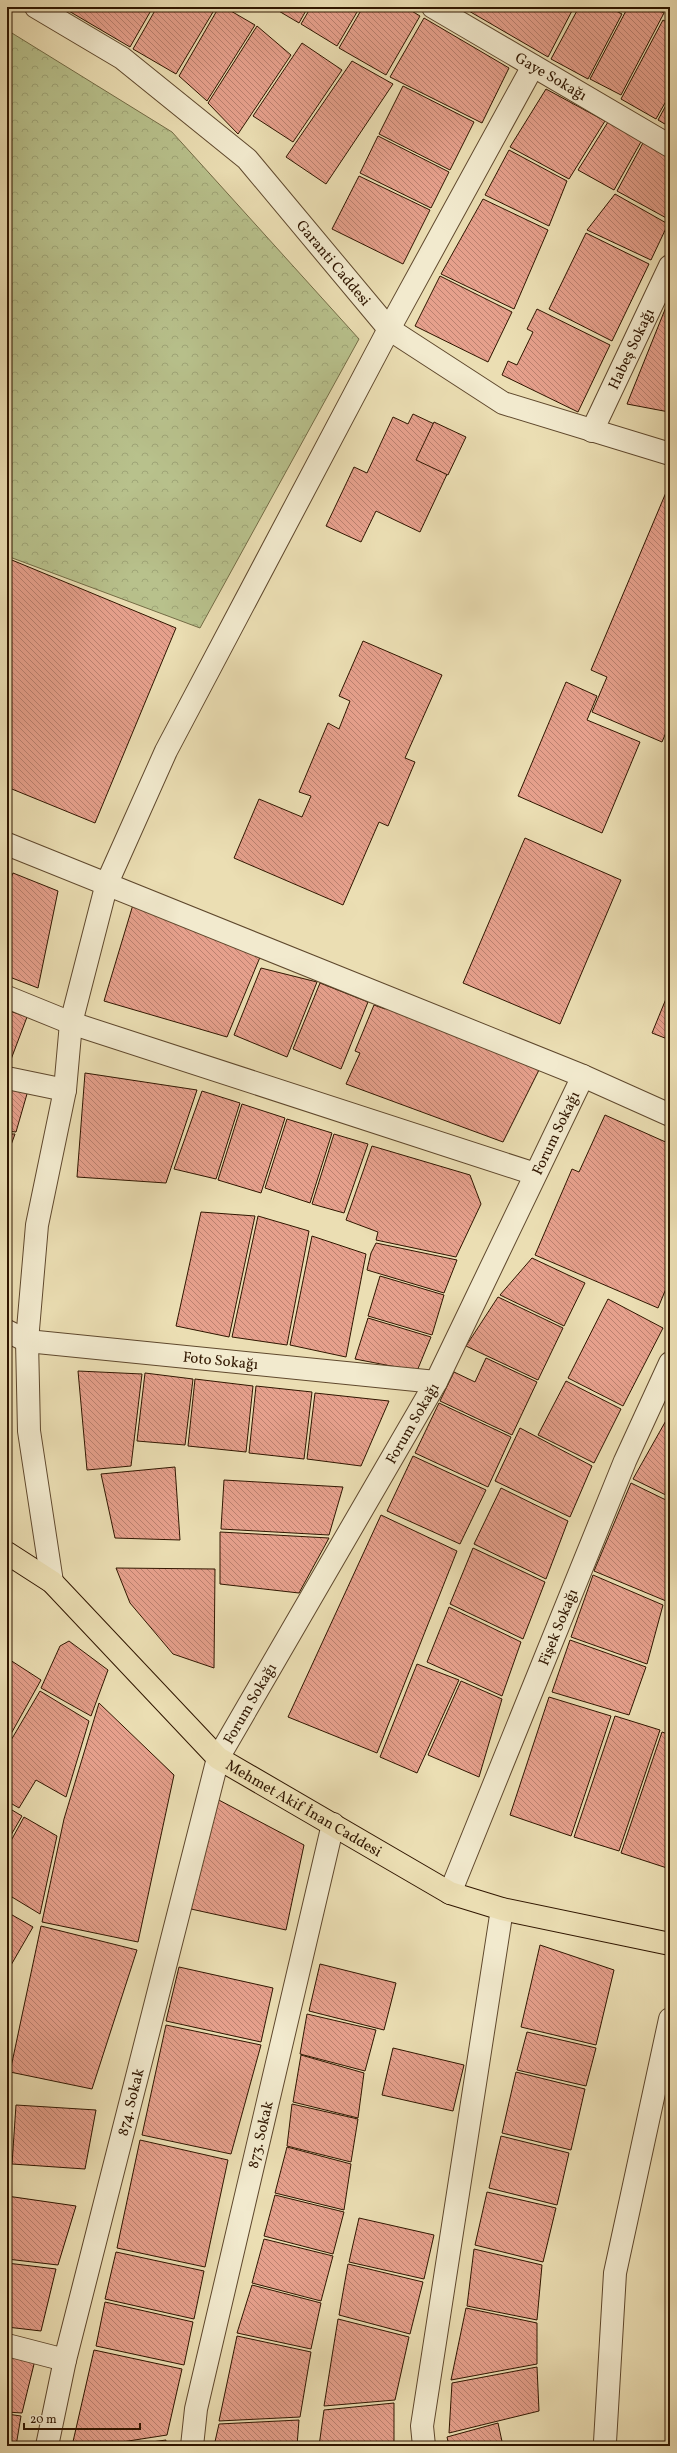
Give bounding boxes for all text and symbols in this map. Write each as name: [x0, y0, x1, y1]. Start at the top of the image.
street label: Gaye Sokağı: [511, 48, 590, 107]
street label: Garanti Caddesi: [290, 216, 375, 311]
street label: Habeş Sokağı: [604, 305, 660, 393]
street label: Forum Sokağı: [528, 1088, 586, 1179]
street label: Foto Sokağı: [182, 1348, 259, 1376]
street label: Forum Sokağı: [382, 1379, 445, 1468]
street label: Fişek Sokağı: [534, 1586, 584, 1669]
street label: Forum Sokağı: [219, 1660, 283, 1749]
street label: Mehmet Akif İnan Caddesi: [221, 1756, 385, 1863]
street label: 874. Sokak: [113, 2066, 151, 2138]
street label: 873. Sokak: [244, 2099, 280, 2171]
scale bar: [24, 2405, 140, 2431]
text: 20 m: [30, 2412, 57, 2428]

